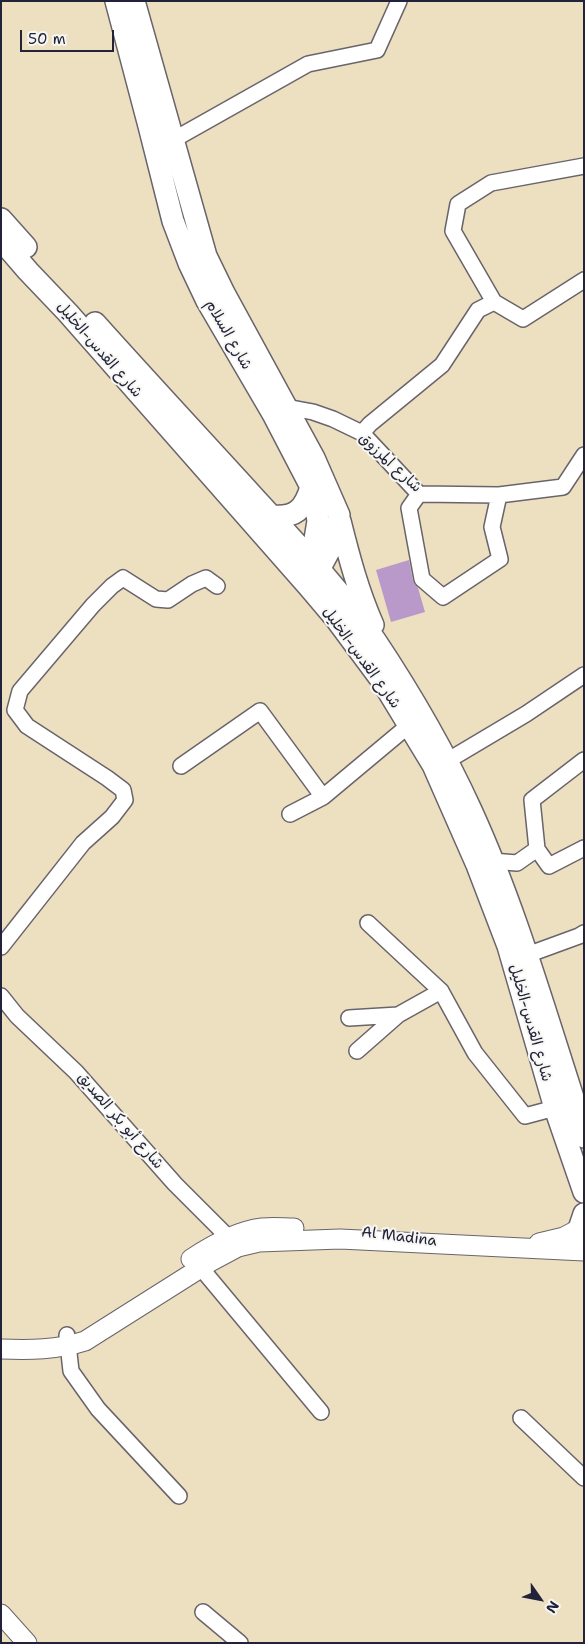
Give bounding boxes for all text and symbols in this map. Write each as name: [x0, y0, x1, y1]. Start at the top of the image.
scale bar: [22, 20, 116, 52]
text: 50 m: [28, 29, 66, 49]
street label: شارع السلام: [201, 297, 255, 373]
street label: شارع القدس-الخليل: [52, 298, 146, 402]
street label: شارع المرزوق: [355, 429, 425, 497]
street label: شارع القدس-الخليل: [318, 604, 404, 712]
street label: شارع القدس-الخليل: [505, 962, 555, 1084]
street label: شارع أبو بكر الصديق: [73, 1069, 167, 1173]
street label: Al Madina: [360, 1223, 438, 1251]
north arrow: [515, 1574, 565, 1624]
text: N: [542, 1598, 563, 1617]

